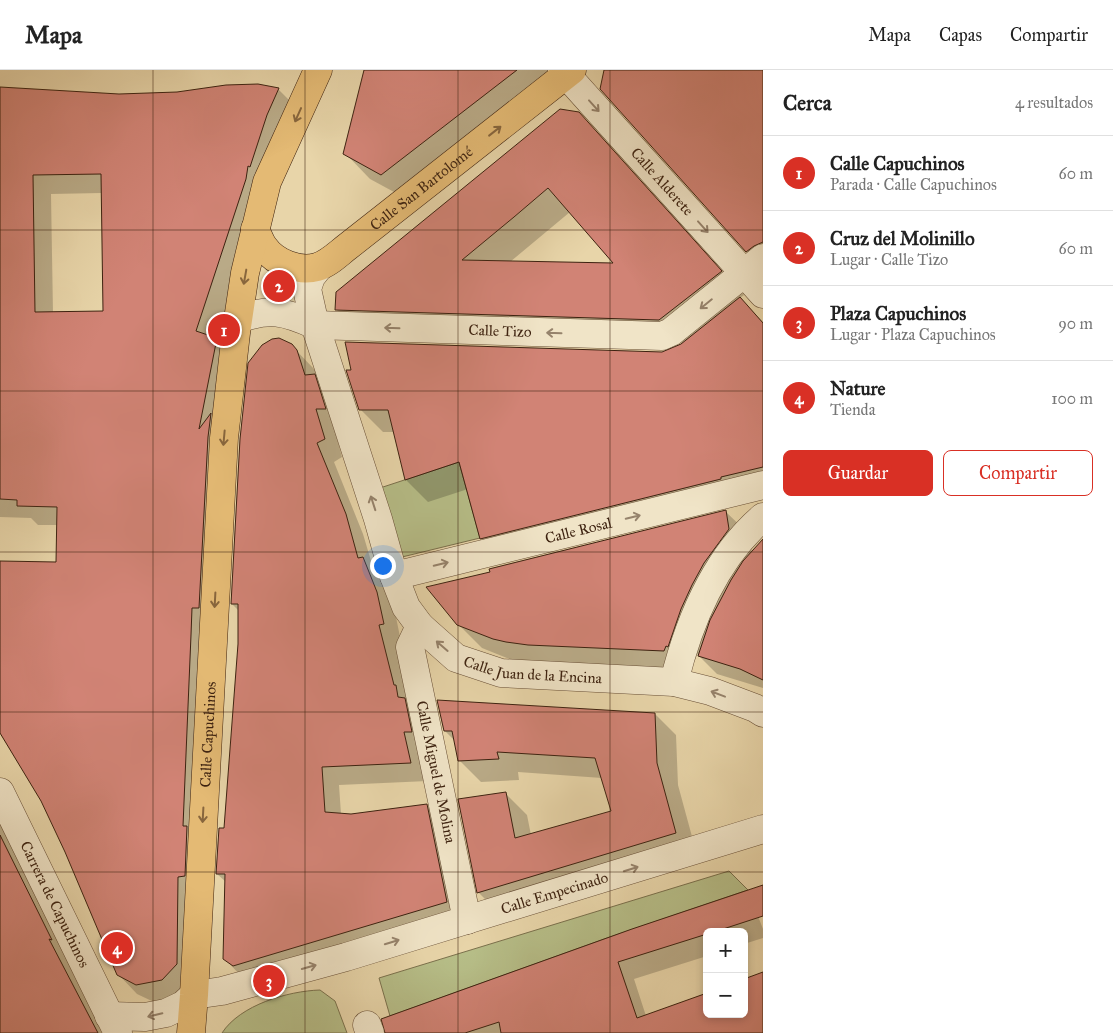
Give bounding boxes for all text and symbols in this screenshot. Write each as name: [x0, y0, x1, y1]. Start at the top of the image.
text: Mapa: [25, 20, 82, 50]
text: Mapa: [868, 24, 911, 46]
text: Capas: [939, 24, 982, 46]
text: Compartir: [1010, 24, 1088, 46]
text: Cerca: [783, 90, 832, 116]
text: 4 resultados: [1015, 93, 1093, 112]
one-way arrow: [588, 100, 600, 113]
one-way arrow: [292, 107, 302, 122]
one-way arrow: [488, 125, 501, 136]
street label: Calle San Bartolomé: [366, 142, 477, 234]
street label: Calle Alderete: [627, 144, 697, 219]
text: Calle Capuchinos: [830, 152, 965, 175]
text: 1: [796, 164, 802, 183]
text: 60 m: [1059, 164, 1093, 183]
text: Parada · Calle Capuchinos: [830, 175, 997, 194]
one-way arrow: [697, 221, 709, 234]
text: Cruz del Molinillo: [830, 227, 975, 250]
text: 2: [795, 239, 803, 258]
text: 60 m: [1059, 239, 1093, 258]
text: Lugar · Calle Tizo: [830, 250, 948, 269]
pin: 2: [263, 267, 295, 305]
one-way arrow: [239, 268, 249, 284]
one-way arrow: [700, 298, 713, 309]
text: Plaza Capuchinos: [830, 302, 966, 325]
pin: 1: [208, 311, 240, 349]
text: 3: [796, 314, 802, 333]
text: 90 m: [1058, 314, 1093, 333]
street label: Calle Tizo: [468, 321, 532, 341]
one-way arrow: [384, 323, 400, 332]
text: Lugar · Plaza Capuchinos: [830, 325, 996, 344]
one-way arrow: [547, 328, 563, 337]
text: Nature: [830, 377, 885, 400]
text: 4: [795, 389, 803, 408]
text: 100 m: [1051, 389, 1093, 408]
text: Tienda: [830, 400, 875, 419]
one-way arrow: [219, 430, 229, 446]
button: Guardar: [783, 450, 933, 496]
button: Compartir: [943, 450, 1093, 496]
one-way arrow: [368, 496, 377, 511]
one-way arrow: [625, 512, 641, 521]
street label: Calle Rosal: [543, 513, 615, 547]
your location: [370, 553, 396, 579]
one-way arrow: [433, 559, 449, 568]
one-way arrow: [210, 592, 219, 608]
one-way arrow: [436, 640, 449, 652]
street label: Calle Juan de la Encina: [461, 652, 603, 687]
street label: Calle Capuchinos: [196, 681, 220, 788]
one-way arrow: [711, 689, 726, 698]
street label: Calle Miguel de Molina: [412, 699, 460, 846]
one-way arrow: [198, 807, 207, 823]
street label: Carrera de Capuchinos: [16, 838, 93, 970]
one-way arrow: [623, 864, 639, 873]
street label: Calle Empecinado: [499, 868, 611, 918]
map controls: [703, 928, 748, 1018]
button: +: [703, 928, 748, 973]
pin: 4: [101, 929, 133, 967]
one-way arrow: [384, 937, 400, 947]
one-way arrow: [301, 961, 317, 971]
pin: 3: [253, 962, 285, 1000]
button: −: [703, 973, 748, 1018]
one-way arrow: [147, 1011, 163, 1020]

